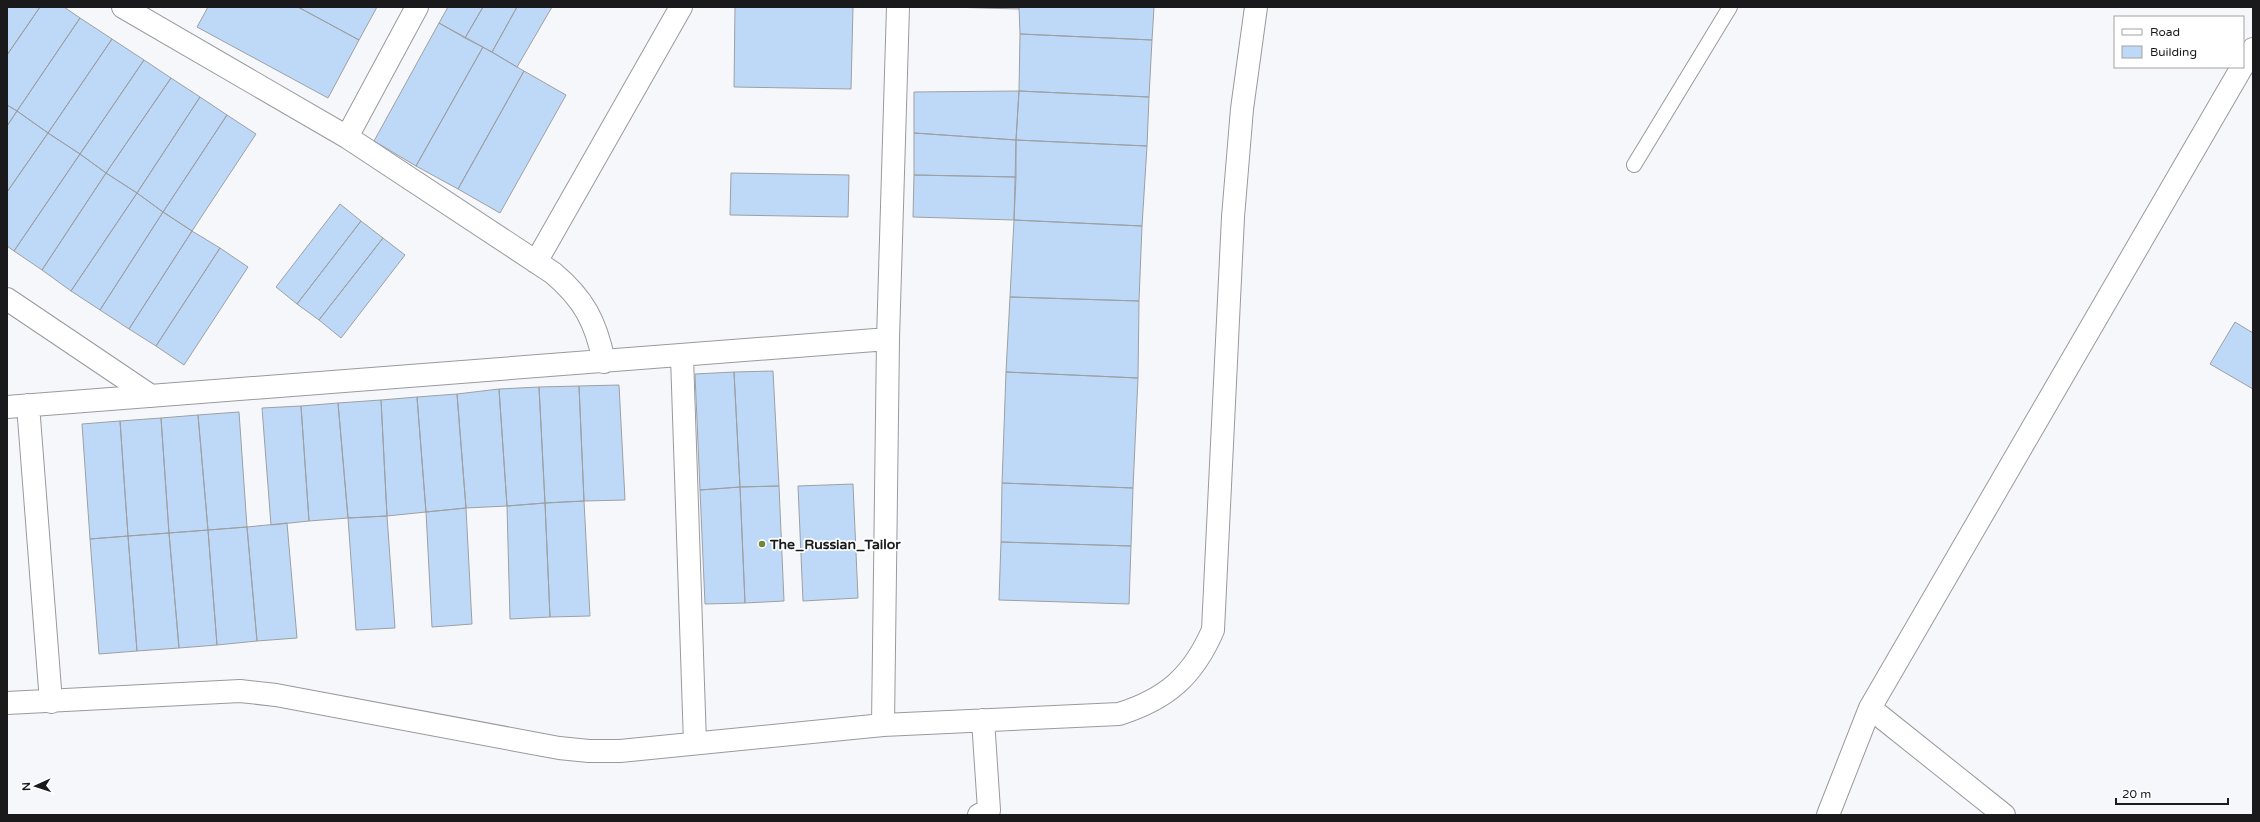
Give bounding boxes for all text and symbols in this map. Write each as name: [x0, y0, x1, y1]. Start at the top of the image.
legend: [2114, 16, 2244, 68]
text: Road: [2150, 25, 2180, 39]
text: Building: [2150, 45, 2197, 59]
place label: The_Russian_Tailor: [769, 536, 901, 553]
marker: The_Russian_Tailor: [757, 539, 767, 549]
north arrow: [16, 766, 56, 806]
scale bar: [2116, 780, 2228, 806]
text: N: [20, 782, 33, 791]
text: 20 m: [2122, 787, 2151, 801]

